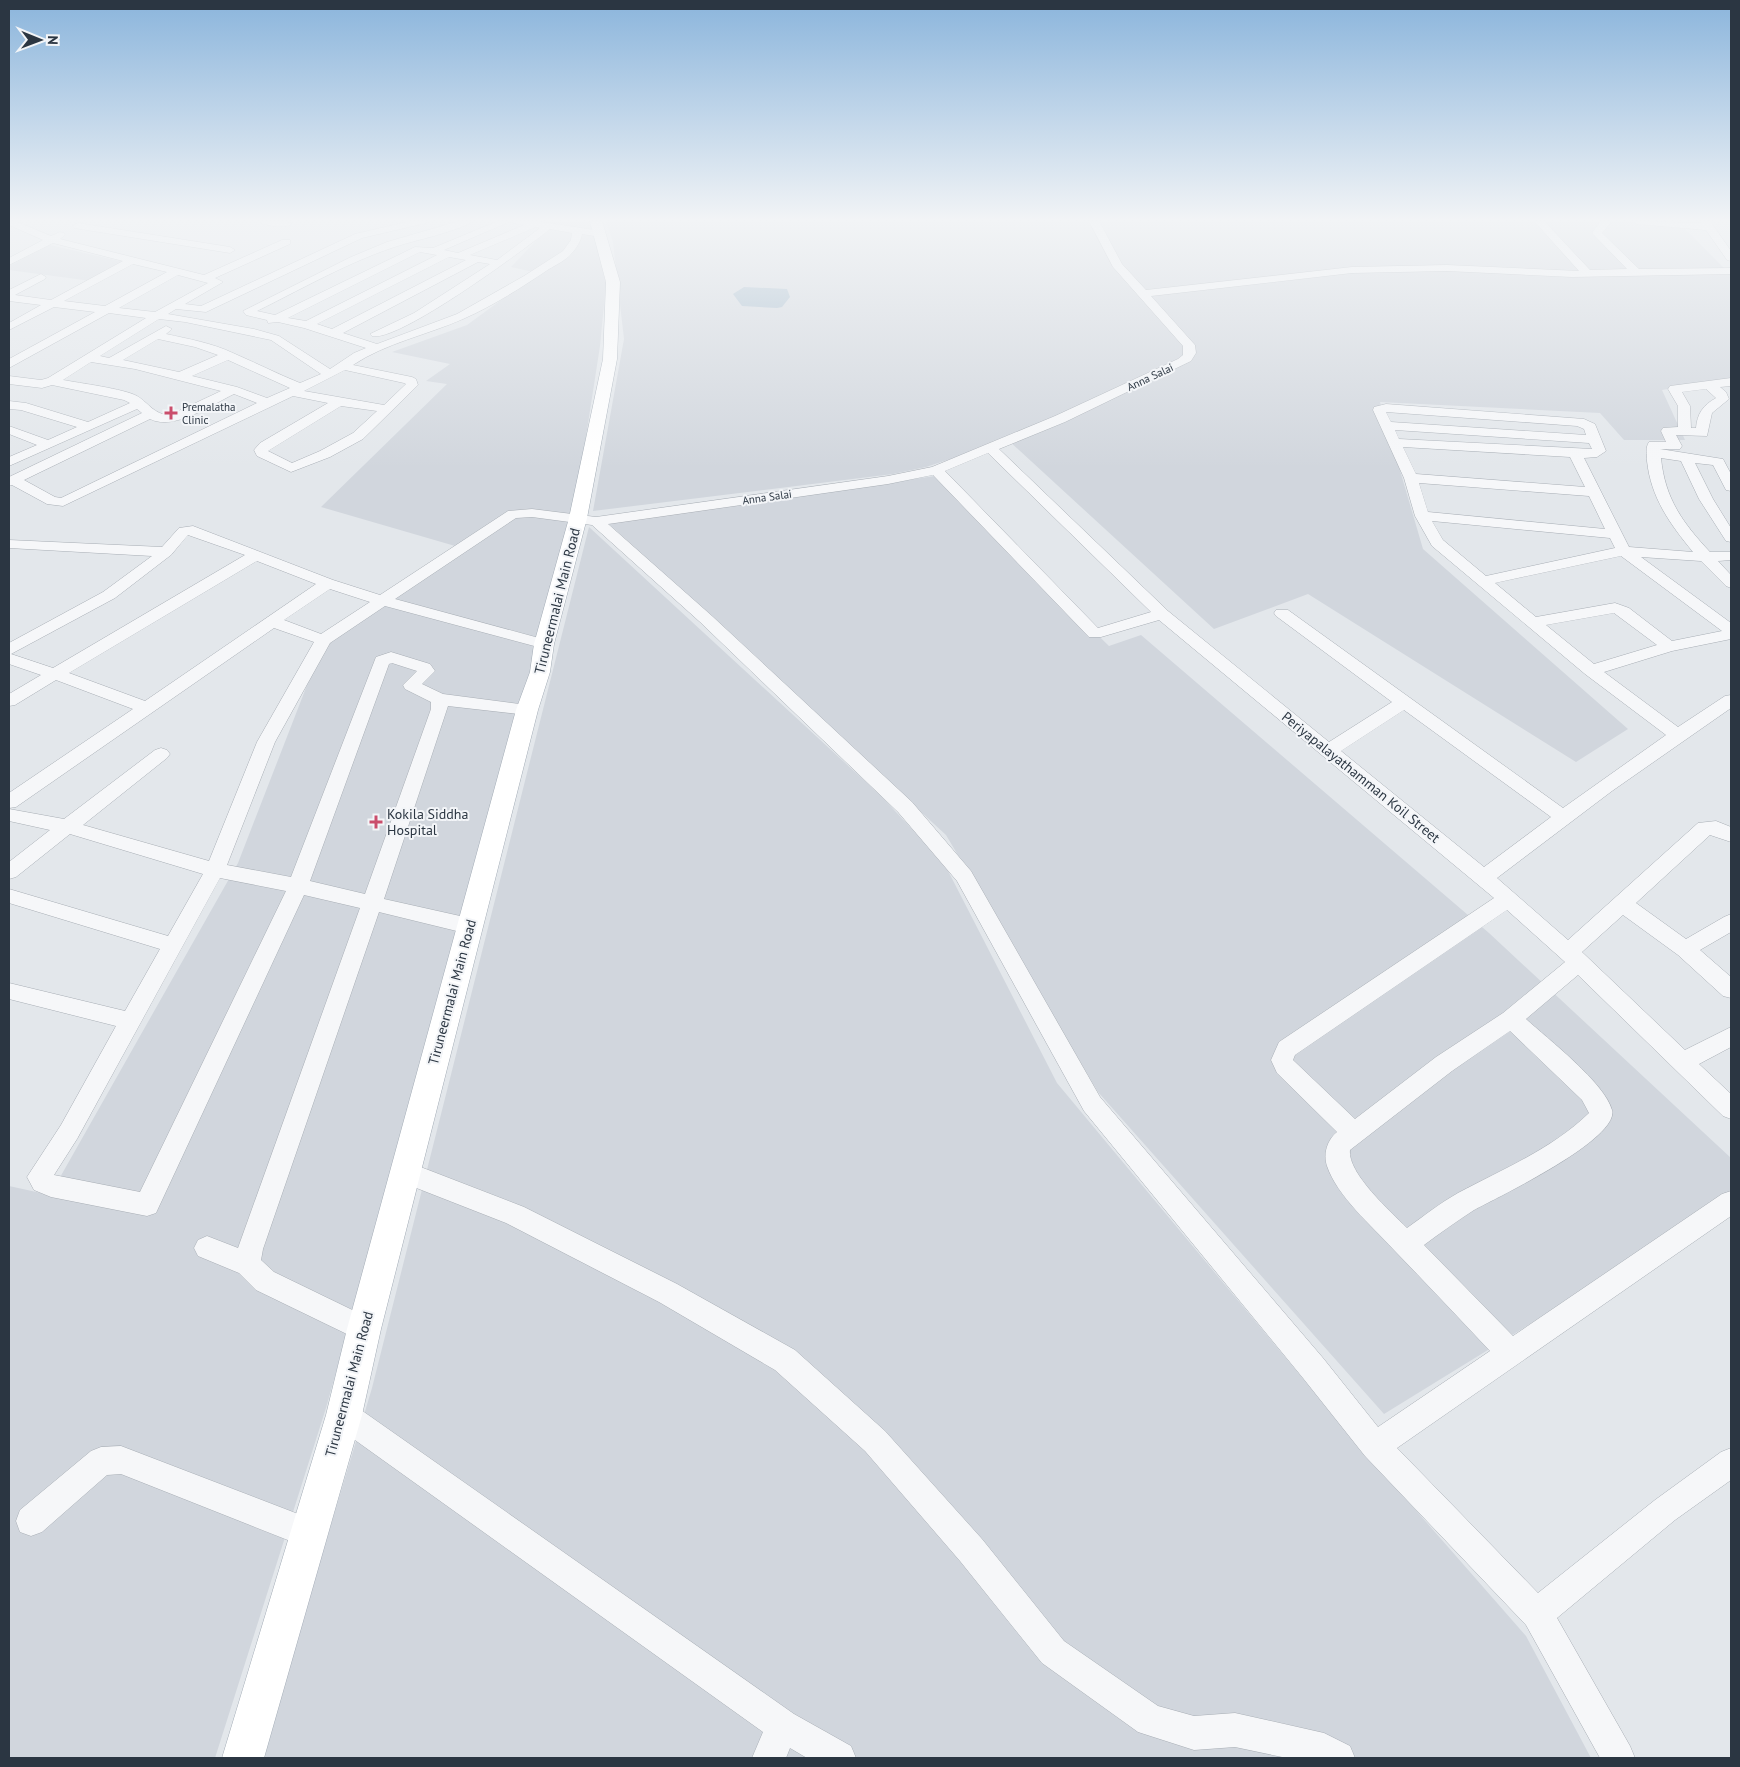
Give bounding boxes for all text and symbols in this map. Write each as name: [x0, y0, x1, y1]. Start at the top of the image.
north arrow: [15, 15, 65, 65]
text: N: [44, 35, 62, 45]
street label: Anna Salai: [1124, 360, 1176, 394]
place label: Premalatha Clinic: [182, 400, 235, 427]
marker: Premalatha Clinic: [164, 406, 178, 420]
street label: Anna Salai: [741, 487, 793, 507]
street label: Tiruneermalai Main Road: [530, 526, 584, 676]
street label: Periyapalayathamman Koil Street: [1278, 708, 1444, 847]
place label: Kokila Siddha Hospital: [387, 805, 469, 839]
marker: Kokila Siddha Hospital: [369, 815, 383, 829]
street label: Tiruneermalai Main Road: [424, 917, 480, 1067]
street label: Tiruneermalai Main Road: [321, 1309, 377, 1459]

